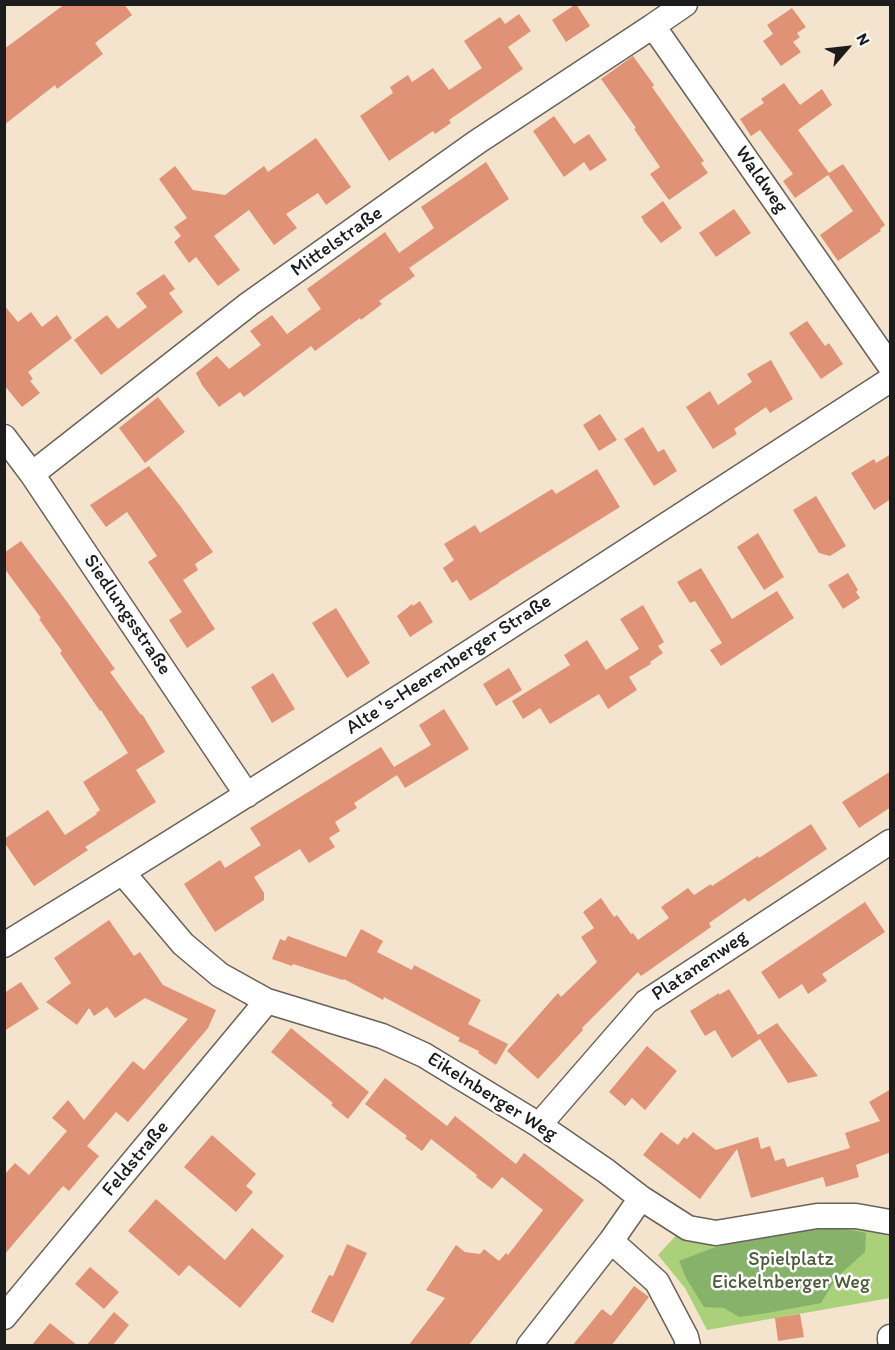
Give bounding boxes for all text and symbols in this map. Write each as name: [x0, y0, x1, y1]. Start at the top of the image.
north arrow: [817, 18, 877, 78]
text: N: [852, 30, 874, 49]
street label: Waldweg: [729, 142, 793, 218]
street label: Mittelstraße: [286, 202, 388, 282]
street label: Siedlungsstraße: [78, 550, 176, 680]
street label: Alte 's-Heerenberger Straße: [342, 590, 556, 740]
street label: Platanenweg: [647, 925, 753, 1007]
street label: Eikelnberger Weg: [422, 1047, 562, 1147]
street label: Feldstraße: [97, 1116, 175, 1202]
park label: Spielplatz Eickelnberger Weg: [712, 1248, 870, 1295]

